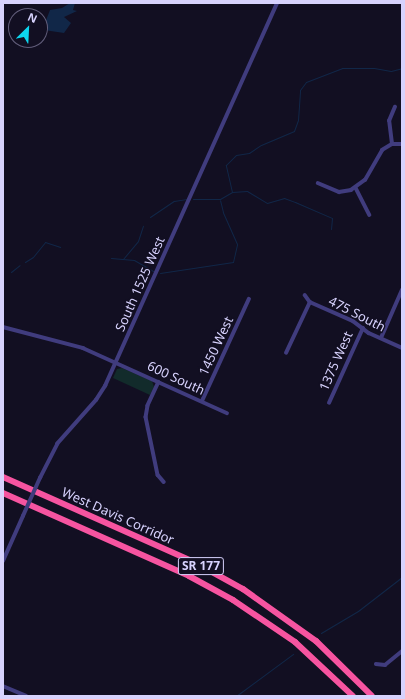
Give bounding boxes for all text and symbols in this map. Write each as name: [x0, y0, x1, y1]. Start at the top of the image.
north arrow: [8, 8, 48, 48]
text: N: [26, 9, 40, 26]
street label: South 1525 West: [112, 234, 168, 334]
street label: 475 South: [326, 293, 388, 335]
street label: 1450 West: [196, 314, 236, 378]
street label: 1375 West: [316, 329, 356, 393]
street label: 600 South: [145, 358, 207, 398]
street label: West Davis Corridor: [59, 484, 177, 548]
road number: SR 177: [177, 556, 225, 576]

